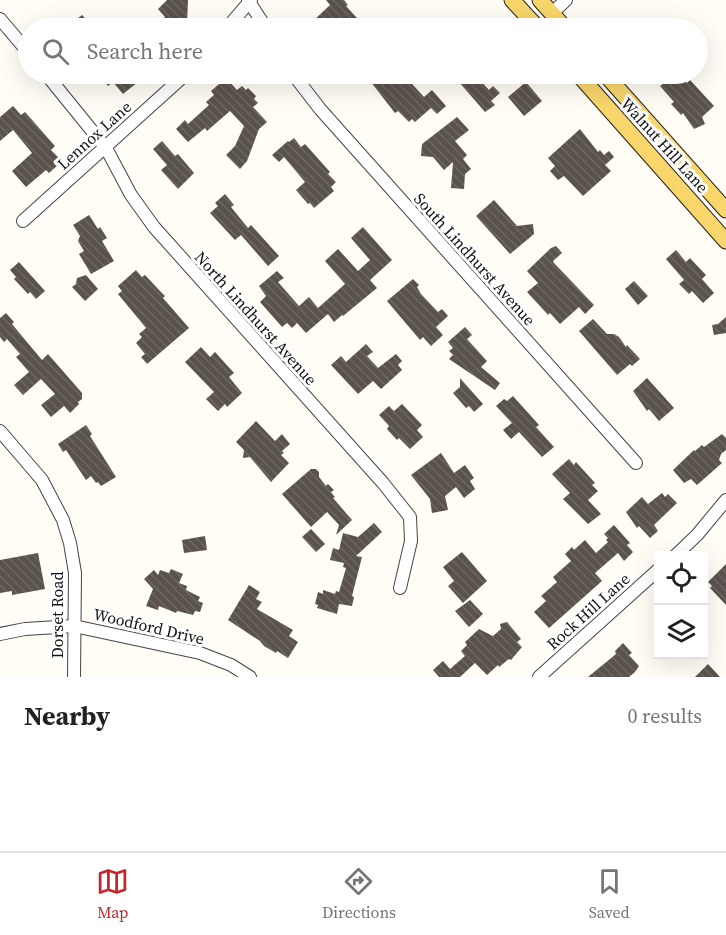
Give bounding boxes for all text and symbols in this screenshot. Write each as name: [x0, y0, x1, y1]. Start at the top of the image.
search box: [18, 18, 708, 84]
icon: search: [39, 35, 72, 68]
text: Search here: [87, 36, 203, 66]
street label: Walnut Hill Lane: [616, 93, 714, 197]
street label: Lennox Lane: [52, 96, 136, 174]
street label: South Lindhurst Avenue: [409, 188, 541, 330]
street label: North Lindhurst Avenue: [190, 246, 322, 390]
map controls: [654, 551, 708, 659]
button: locate: [654, 551, 708, 605]
street label: Rock Hill Lane: [542, 568, 634, 654]
street label: Dorset Road: [46, 571, 68, 659]
street label: Woodford Drive: [91, 603, 207, 649]
button: layers: [654, 605, 708, 659]
text: Nearby: [24, 698, 110, 734]
text: 0 results: [627, 702, 702, 730]
tab: Map: [96, 865, 129, 923]
tab: Directions: [322, 865, 396, 923]
tab: Saved: [589, 865, 630, 923]

